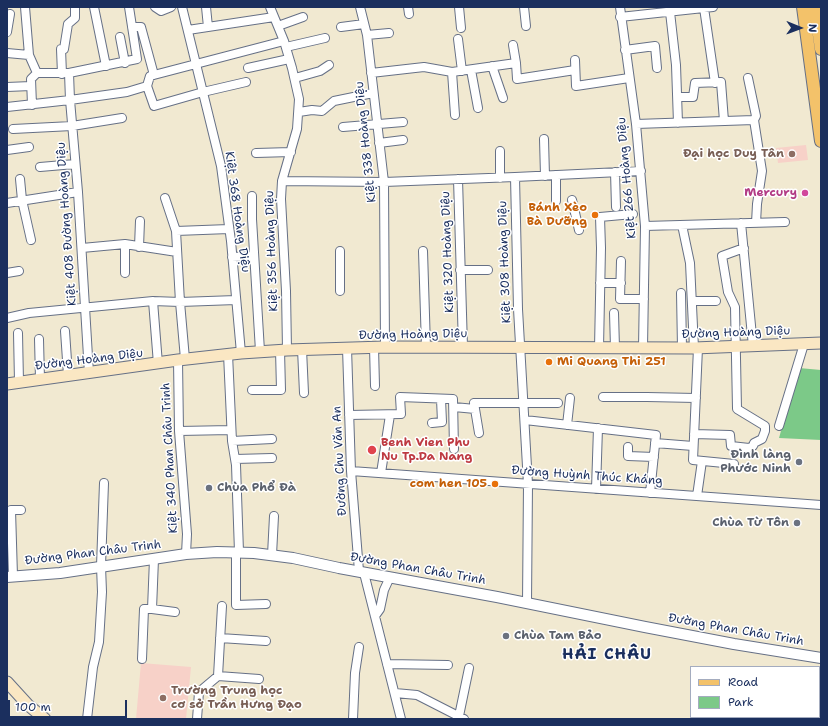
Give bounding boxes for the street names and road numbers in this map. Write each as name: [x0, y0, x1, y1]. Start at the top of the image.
street label: Kiệt 338 Hoàng Diệu: [352, 81, 380, 203]
street label: Kiệt 266 Hoàng Diệu: [615, 117, 639, 239]
street label: Kiệt 408 Đường Hoàng Diệu: [54, 141, 80, 307]
street label: Kiệt 368 Hoàng Diệu: [221, 151, 253, 273]
street label: Kiệt 356 Hoàng Diệu: [263, 190, 281, 312]
street label: Kiệt 320 Hoàng Diệu: [439, 191, 457, 313]
street label: Kiệt 308 Hoàng Diệu: [496, 201, 514, 323]
street label: Đường Hoàng Diệu: [681, 324, 791, 342]
street label: Đường Hoàng Diệu: [359, 327, 467, 343]
street label: Đường Hoàng Diệu: [34, 346, 144, 374]
street label: Kiệt 340 Phan Châu Trinh: [159, 382, 181, 534]
street label: Đường Chu Văn An: [330, 406, 350, 516]
street label: Đường Huỳnh Thúc Kháng: [511, 464, 663, 488]
street label: Đường Phan Châu Trinh: [24, 537, 162, 569]
street label: Đường Phan Châu Trinh: [349, 550, 487, 588]
street label: Đường Phan Châu Trinh: [667, 611, 805, 649]

